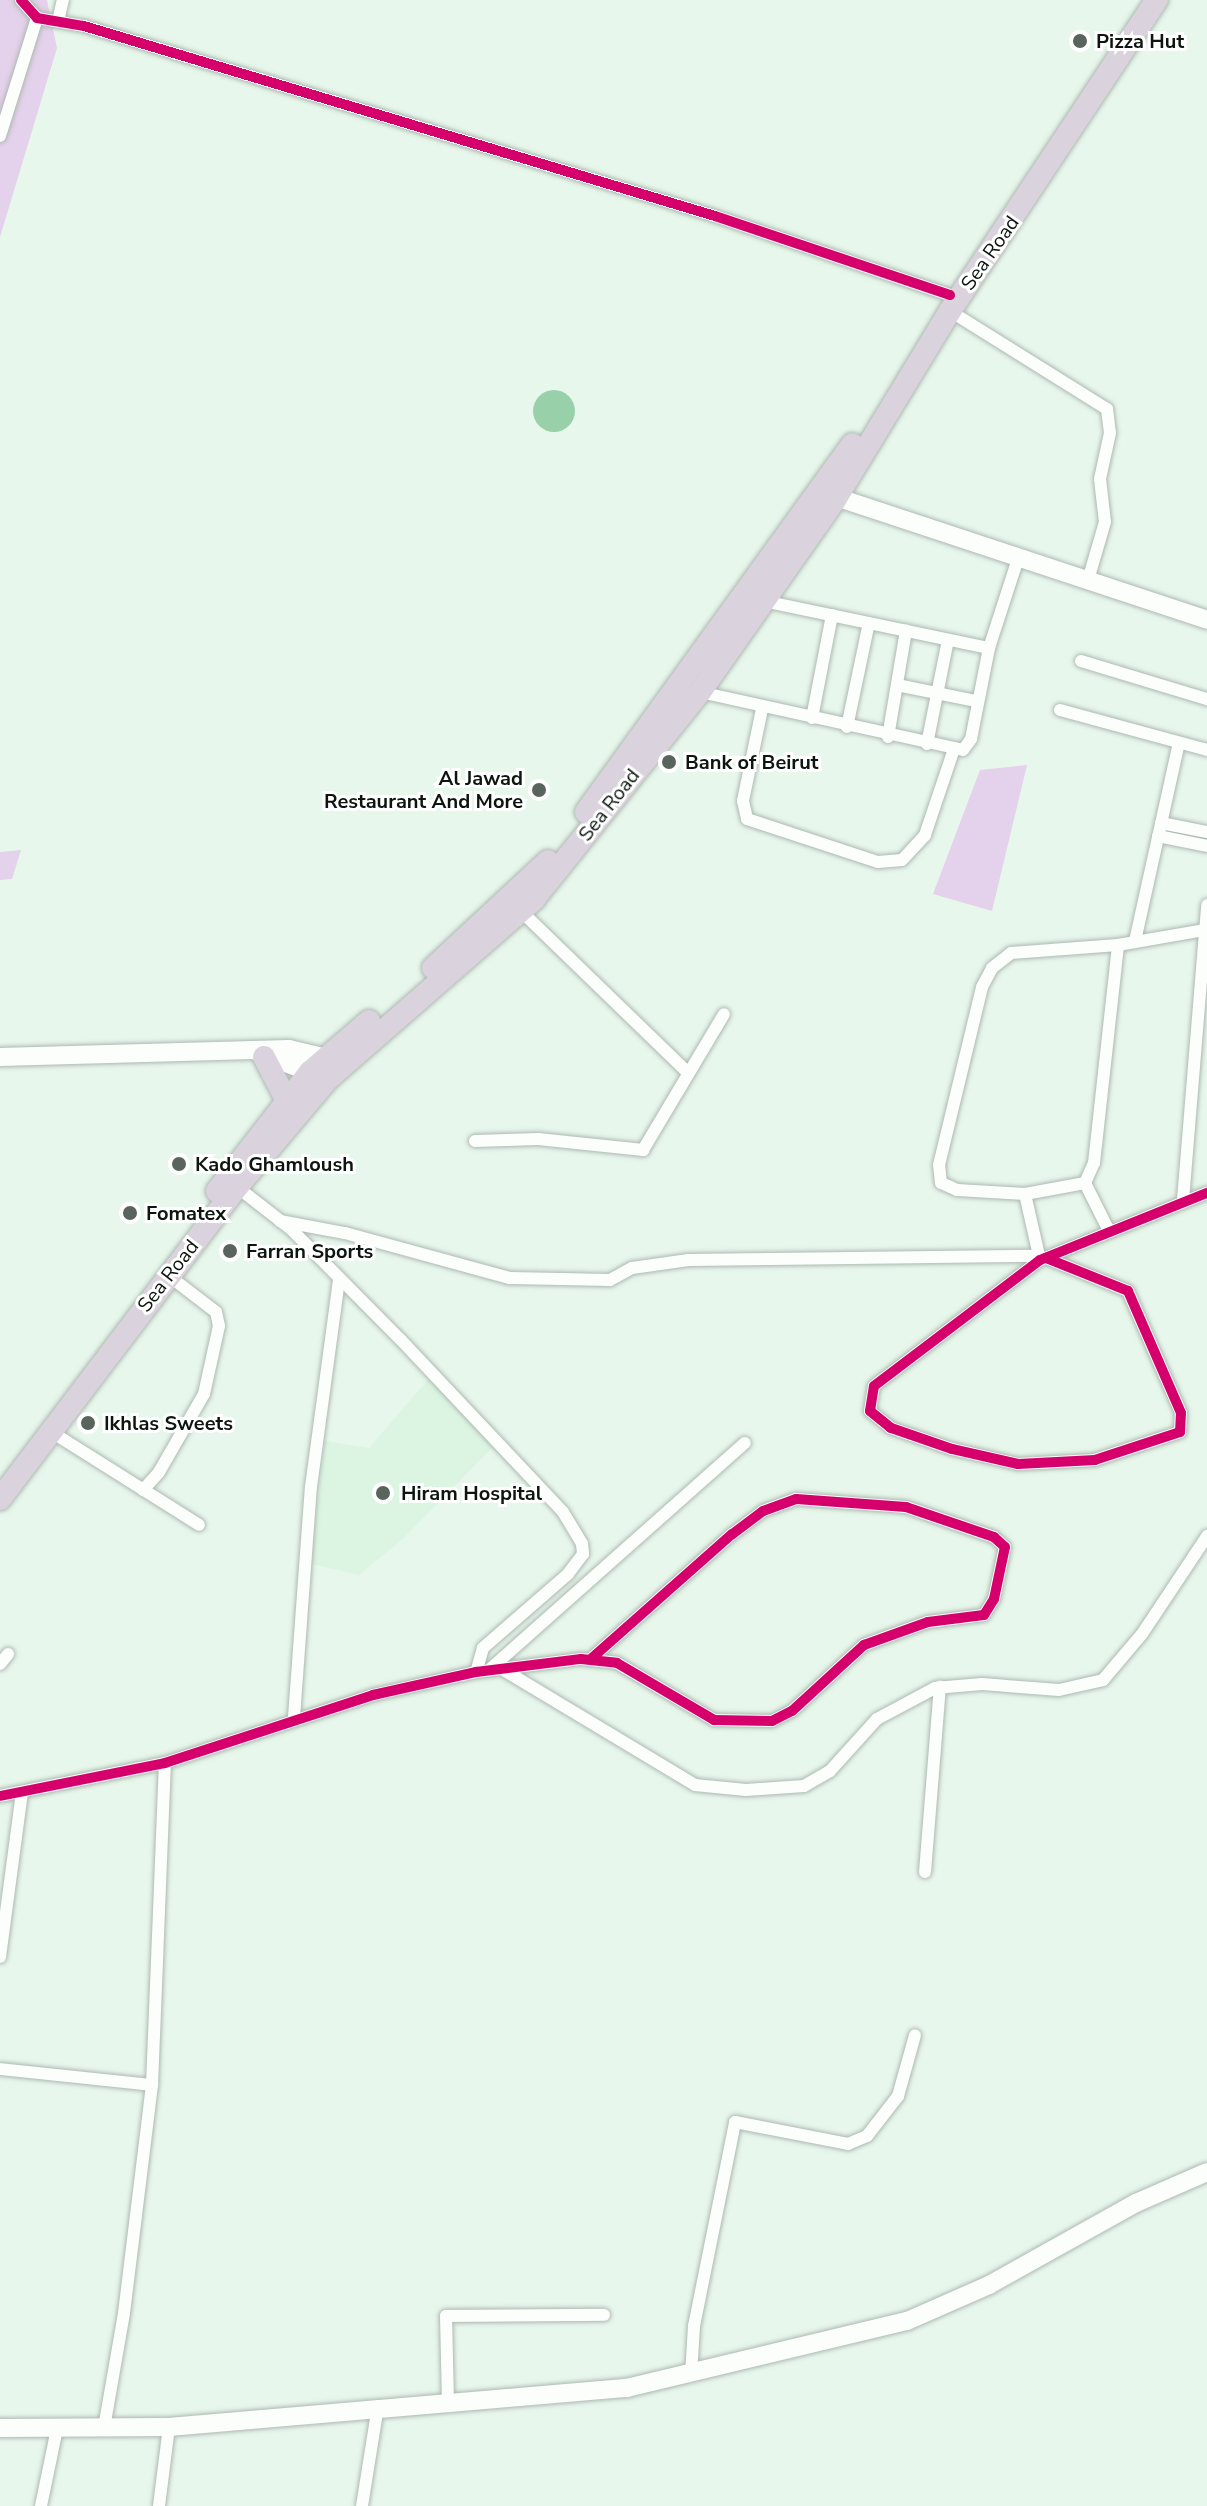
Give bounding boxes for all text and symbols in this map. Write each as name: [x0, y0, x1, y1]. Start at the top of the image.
place label: Pizza Hut: [1096, 29, 1184, 53]
marker: Pizza Hut: [1071, 32, 1089, 50]
street label: Sea Road: [956, 211, 1024, 295]
place label: Bank of Beirut: [685, 750, 818, 774]
marker: Bank of Beirut: [660, 753, 678, 771]
street label: Sea Road: [573, 764, 645, 846]
place label: Al Jawad Restaurant And More: [324, 766, 523, 813]
marker: Al Jawad Restaurant And More: [530, 781, 548, 799]
place label: Kado Ghamloush: [195, 1152, 354, 1176]
marker: Kado Ghamloush: [170, 1155, 188, 1173]
place label: Fomatex: [146, 1201, 226, 1225]
marker: Fomatex: [121, 1204, 139, 1222]
street label: Sea Road: [132, 1235, 204, 1317]
place label: Farran Sports: [246, 1239, 373, 1263]
marker: Farran Sports: [221, 1242, 239, 1260]
place label: Ikhlas Sweets: [104, 1411, 233, 1435]
marker: Ikhlas Sweets: [79, 1414, 97, 1432]
place label: Hiram Hospital: [401, 1481, 542, 1505]
marker: Hiram Hospital: [372, 1482, 394, 1504]

